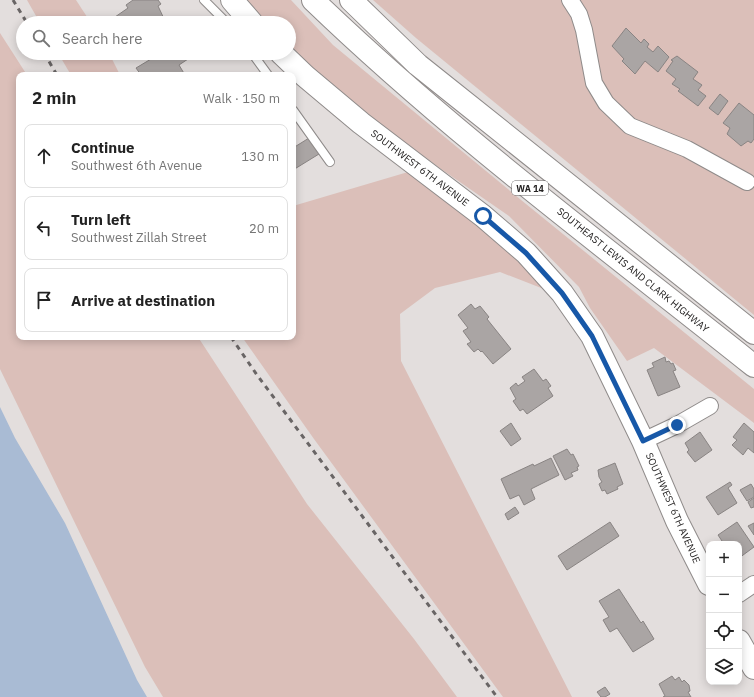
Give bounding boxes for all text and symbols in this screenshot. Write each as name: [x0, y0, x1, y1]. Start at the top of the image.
search box: [16, 16, 296, 60]
icon: search: [30, 27, 52, 49]
text: Search here: [62, 29, 142, 48]
text: 2 min: [32, 87, 76, 109]
text: Walk · 150 m: [203, 90, 280, 107]
street label: SOUTHWEST 6TH AVENUE: [368, 127, 472, 209]
text: Continue: [71, 138, 135, 157]
icon: ahead: [33, 145, 55, 167]
text: 130 m: [241, 148, 279, 165]
text: Southwest 6th Avenue: [71, 157, 202, 174]
road number: WA 14: [512, 181, 548, 195]
street label: SOUTHEAST LEWIS AND CLARK HIGHWAY: [554, 205, 712, 335]
route start: [474, 207, 492, 225]
text: Turn left: [71, 210, 131, 229]
icon: left: [33, 217, 55, 239]
text: 20 m: [249, 220, 279, 237]
text: Southwest Zillah Street: [71, 229, 207, 246]
icon: arrive: [33, 289, 55, 311]
text: Arrive at destination: [71, 291, 215, 310]
route end: [668, 416, 686, 434]
street label: SOUTHWEST 6TH AVENUE: [643, 451, 703, 565]
map controls: [706, 541, 742, 685]
button: +: [706, 541, 742, 577]
button: −: [706, 577, 742, 613]
button: locate: [706, 613, 742, 649]
button: layers: [706, 649, 742, 685]

